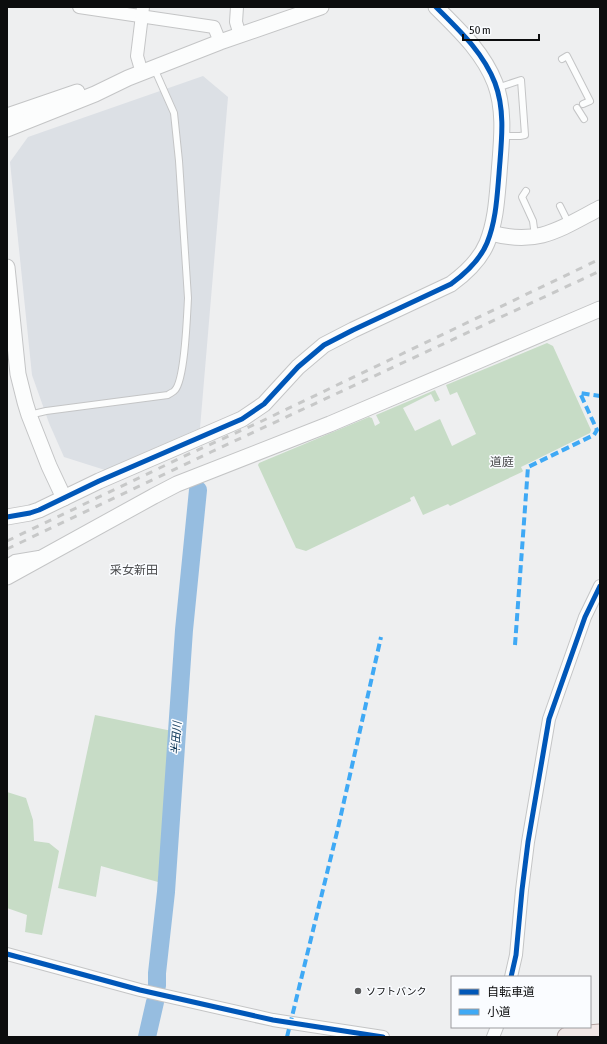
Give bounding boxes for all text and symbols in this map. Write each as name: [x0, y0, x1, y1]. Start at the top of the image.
scale bar: [463, 16, 539, 42]
text: 50 m: [469, 23, 491, 37]
district label: 道庭: [490, 455, 514, 469]
district label: 采女新田: [110, 563, 158, 577]
water label: 半田川: [169, 720, 183, 755]
legend: [451, 976, 591, 1028]
text: 自転車道: [487, 985, 535, 999]
marker: ソフトバンク: [353, 986, 363, 996]
place label: ソフトバンク: [366, 986, 427, 997]
text: 小道: [487, 1005, 511, 1019]

